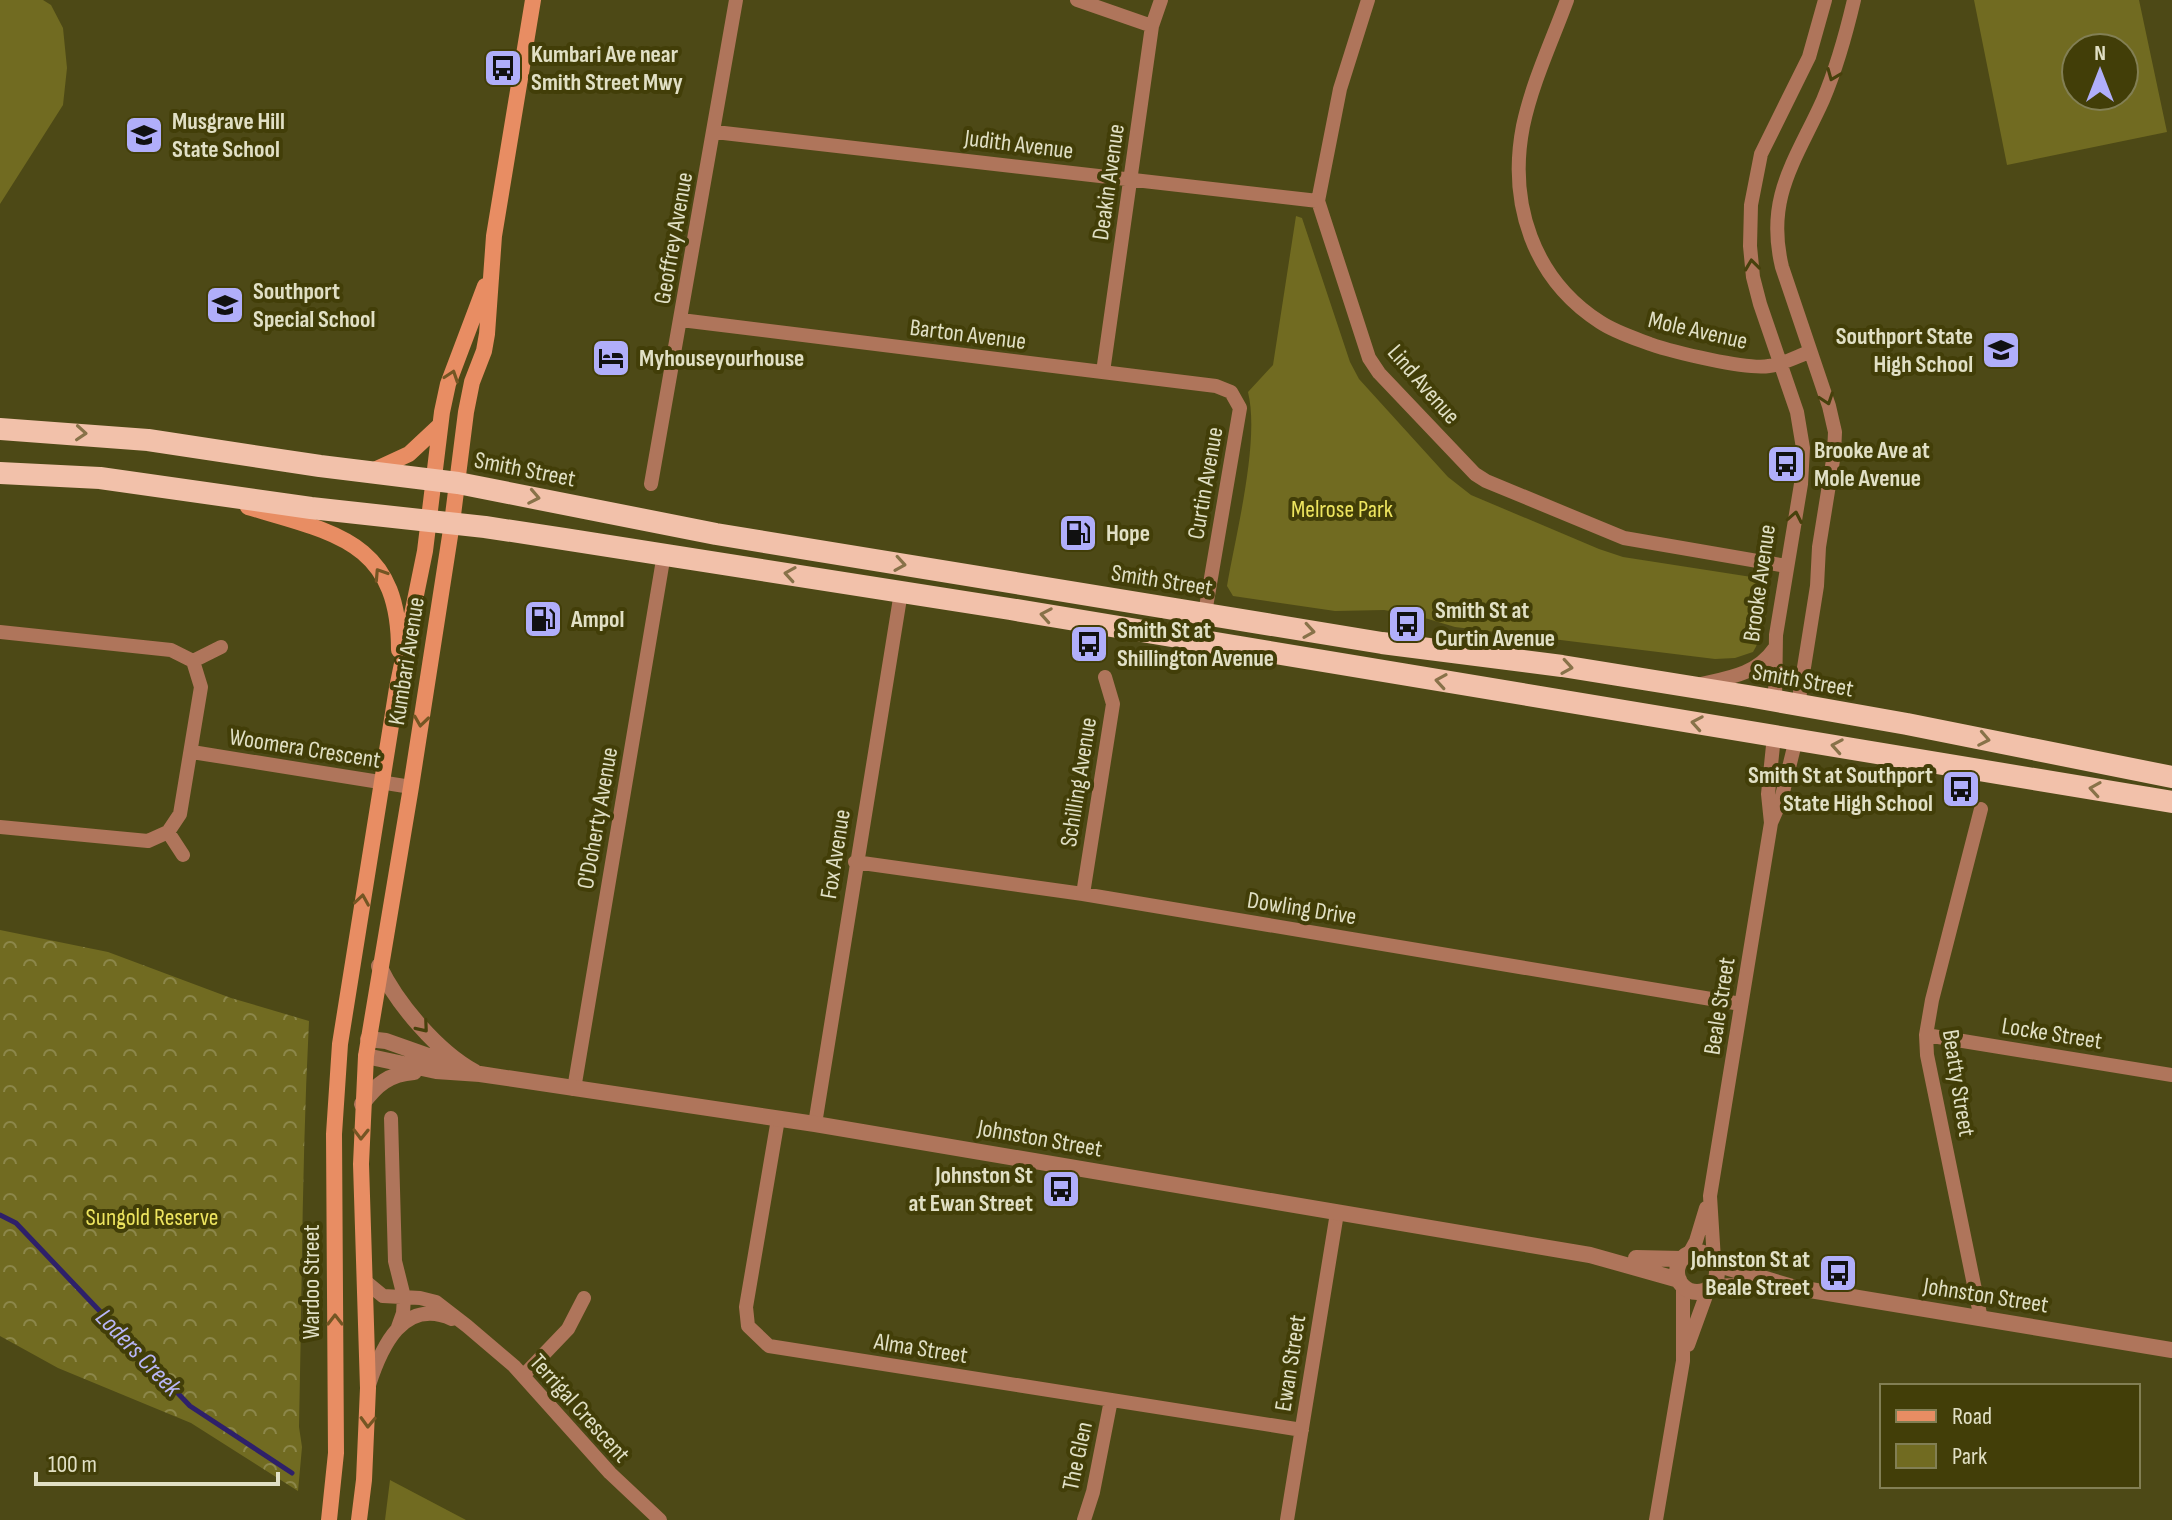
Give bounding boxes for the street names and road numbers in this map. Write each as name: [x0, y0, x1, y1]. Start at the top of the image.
street label: Deakin Avenue: [1086, 122, 1131, 242]
street label: Judith Avenue: [962, 123, 1075, 166]
street label: Geoffrey Avenue: [648, 170, 699, 306]
street label: Mole Avenue: [1646, 305, 1750, 356]
street label: Barton Avenue: [908, 313, 1028, 356]
street label: Lind Avenue: [1381, 339, 1466, 430]
street label: Curtin Avenue: [1181, 425, 1230, 541]
street label: Smith Street: [472, 446, 578, 493]
street label: Brooke Avenue: [1737, 523, 1782, 644]
street label: Smith Street: [1109, 558, 1215, 603]
street label: Kumbari Avenue: [382, 595, 431, 727]
street label: Smith Street: [1750, 657, 1856, 704]
street label: Schilling Avenue: [1054, 715, 1103, 849]
street label: Woomera Crescent: [227, 722, 383, 775]
street label: O'Doherty Avenue: [571, 745, 624, 891]
street label: Fox Avenue: [814, 807, 857, 901]
street label: Dowling Drive: [1245, 886, 1359, 931]
street label: Beale Street: [1697, 955, 1741, 1057]
street label: Locke Street: [2000, 1011, 2104, 1056]
street label: Beatty Street: [1936, 1027, 1981, 1139]
street label: Johnston Street: [974, 1113, 1104, 1164]
street label: Wardoo Street: [297, 1224, 326, 1340]
street label: Johnston Street: [1921, 1271, 2050, 1320]
street label: Ewan Street: [1269, 1313, 1312, 1413]
street label: Alma Street: [871, 1327, 970, 1370]
street label: Terrigal Crescent: [523, 1348, 636, 1469]
street label: The Glen: [1056, 1419, 1099, 1493]

